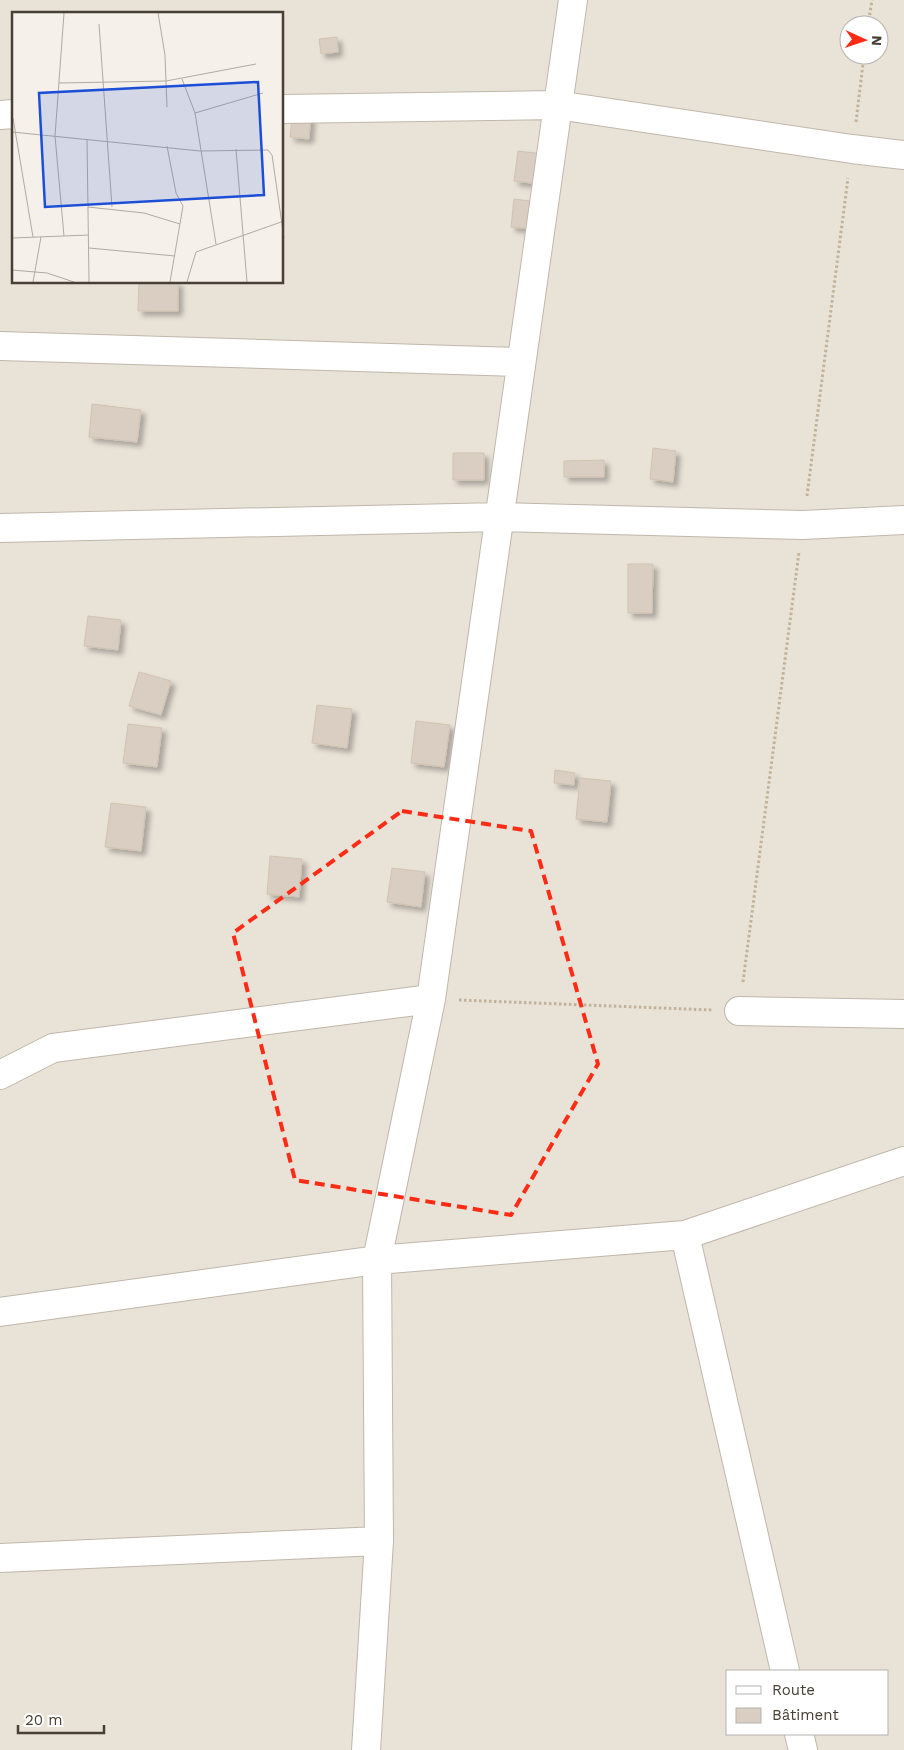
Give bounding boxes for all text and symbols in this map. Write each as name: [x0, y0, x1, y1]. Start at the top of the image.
inset map: [12, 12, 284, 284]
north arrow: [839, 15, 889, 65]
text: N: [869, 35, 885, 46]
legend: [726, 1670, 889, 1735]
text: Route: [772, 1681, 815, 1699]
scale bar: [18, 1702, 104, 1734]
text: Bâtiment: [772, 1706, 839, 1724]
text: 20 m: [25, 1711, 63, 1729]

